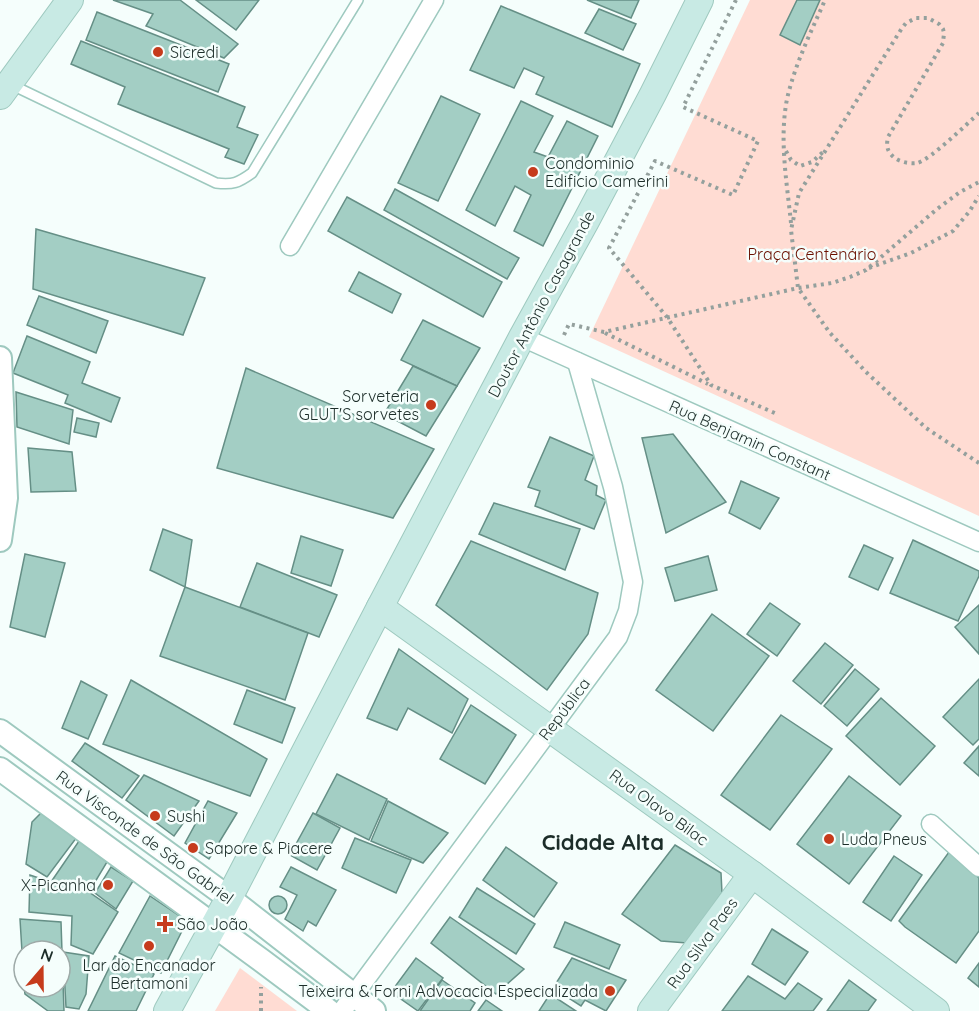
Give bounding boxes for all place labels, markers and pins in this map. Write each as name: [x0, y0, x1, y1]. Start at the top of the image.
place label: Sicredi: [170, 42, 219, 62]
marker: Sicredi: [151, 45, 165, 59]
place label: Condominio Edificio Camerini: [545, 153, 668, 191]
marker: Condominio Edificio Camerini: [526, 165, 540, 179]
place label: Sorveteria GLUT'S sorvetes: [299, 386, 419, 424]
marker: Sorveteria GLUT'S sorvetes: [424, 398, 438, 412]
place label: Sushi: [167, 806, 205, 826]
marker: Sushi: [148, 809, 162, 823]
place label: Luda Pneus: [841, 829, 927, 849]
marker: Luda Pneus: [822, 832, 836, 846]
place label: Sapore & Piacere: [205, 838, 332, 858]
marker: Sapore & Piacere: [186, 841, 200, 855]
place label: X-Picanha: [21, 875, 96, 895]
marker: X-Picanha: [101, 878, 115, 892]
place label: São João: [177, 914, 248, 934]
marker: São João: [158, 917, 172, 931]
marker: Lar do Encanador Bertamoni: [142, 939, 156, 953]
place label: Lar do Encanador Bertamoni: [82, 955, 216, 993]
place label: Teixeira & Forni Advocacia Especializada: [298, 981, 598, 1001]
marker: Teixeira & Forni Advocacia Especializada: [603, 984, 617, 998]

